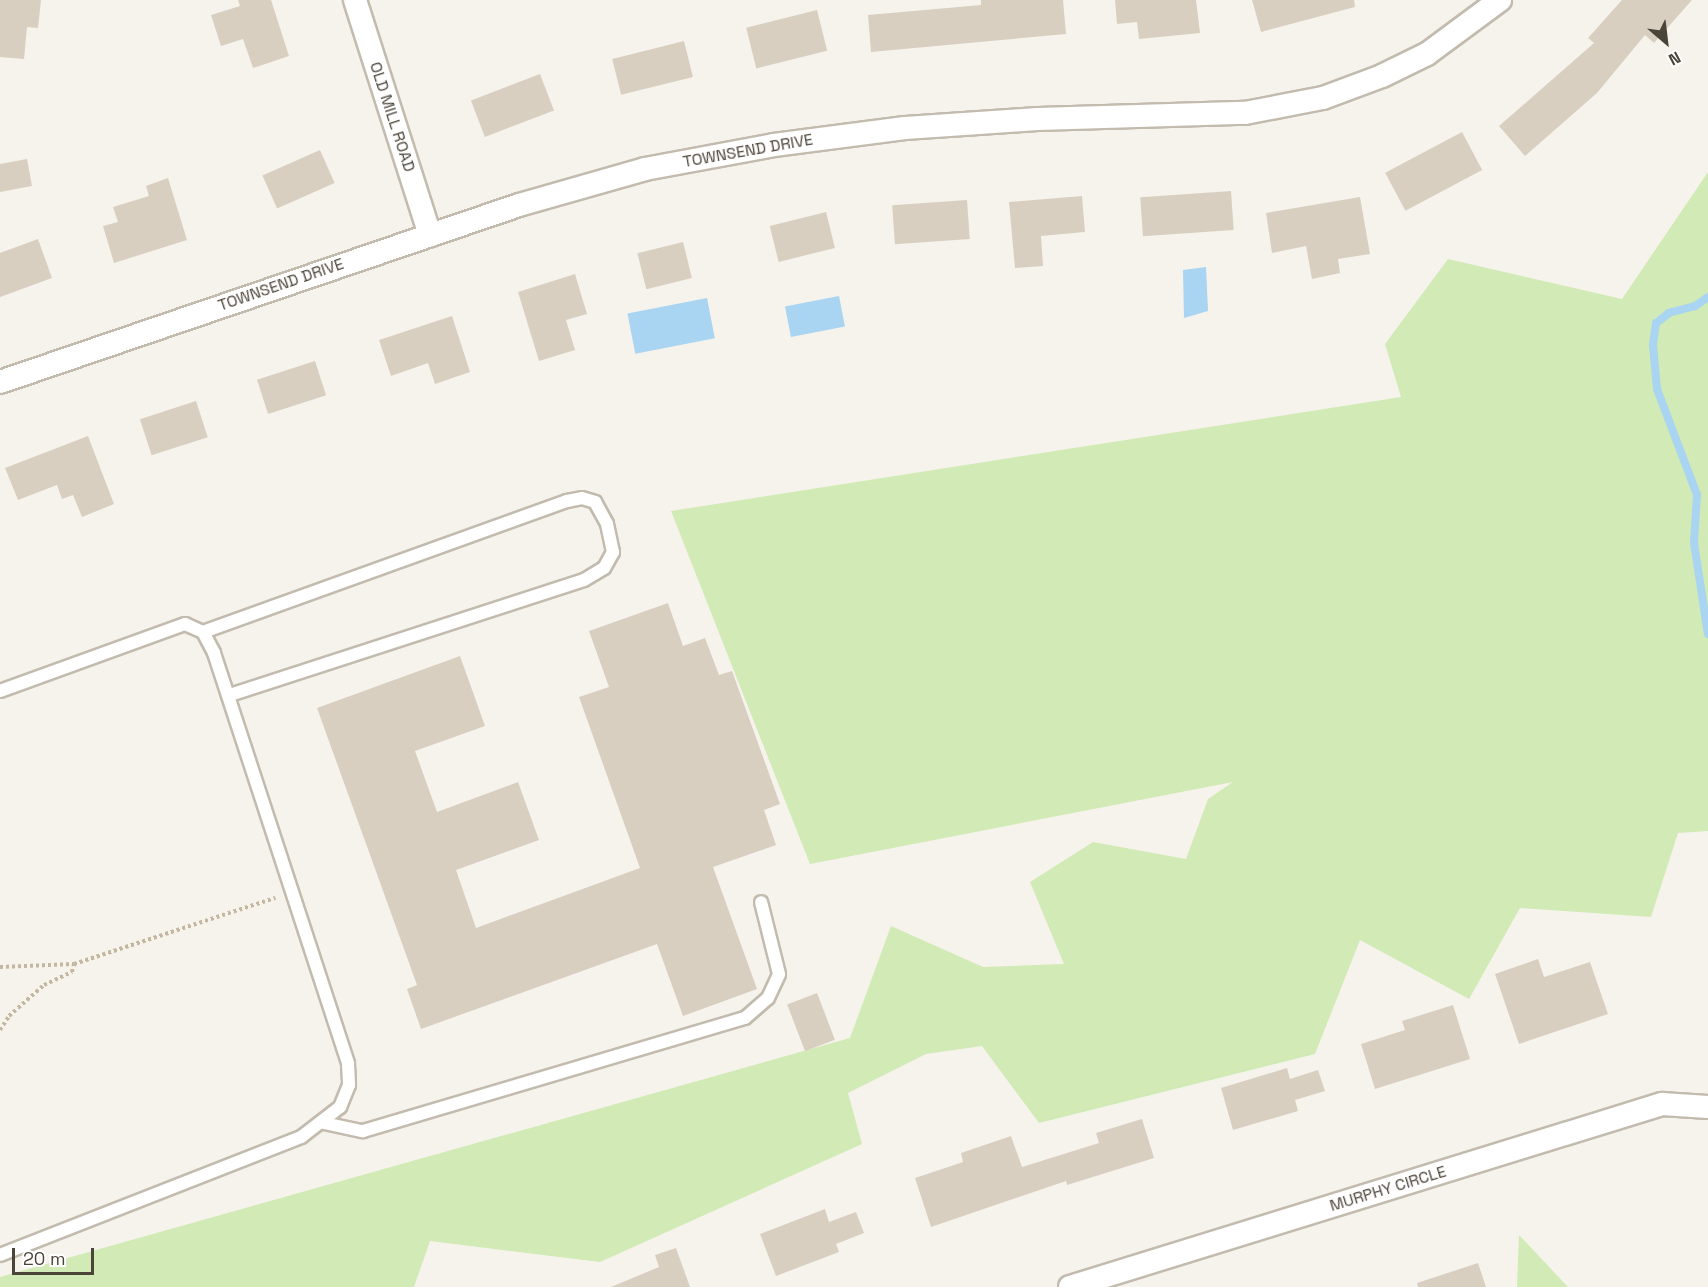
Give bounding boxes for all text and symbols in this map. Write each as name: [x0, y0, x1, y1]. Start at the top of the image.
north arrow: [1636, 12, 1696, 72]
text: N: [1665, 47, 1684, 70]
street label: OLD MILL ROAD: [365, 59, 419, 175]
street label: TOWNSEND DRIVE: [681, 130, 815, 172]
street label: TOWNSEND DRIVE: [216, 254, 346, 316]
street label: MURPHY CIRCLE: [1327, 1162, 1449, 1216]
scale bar: [15, 1236, 98, 1274]
text: 20 m: [23, 1247, 66, 1270]

